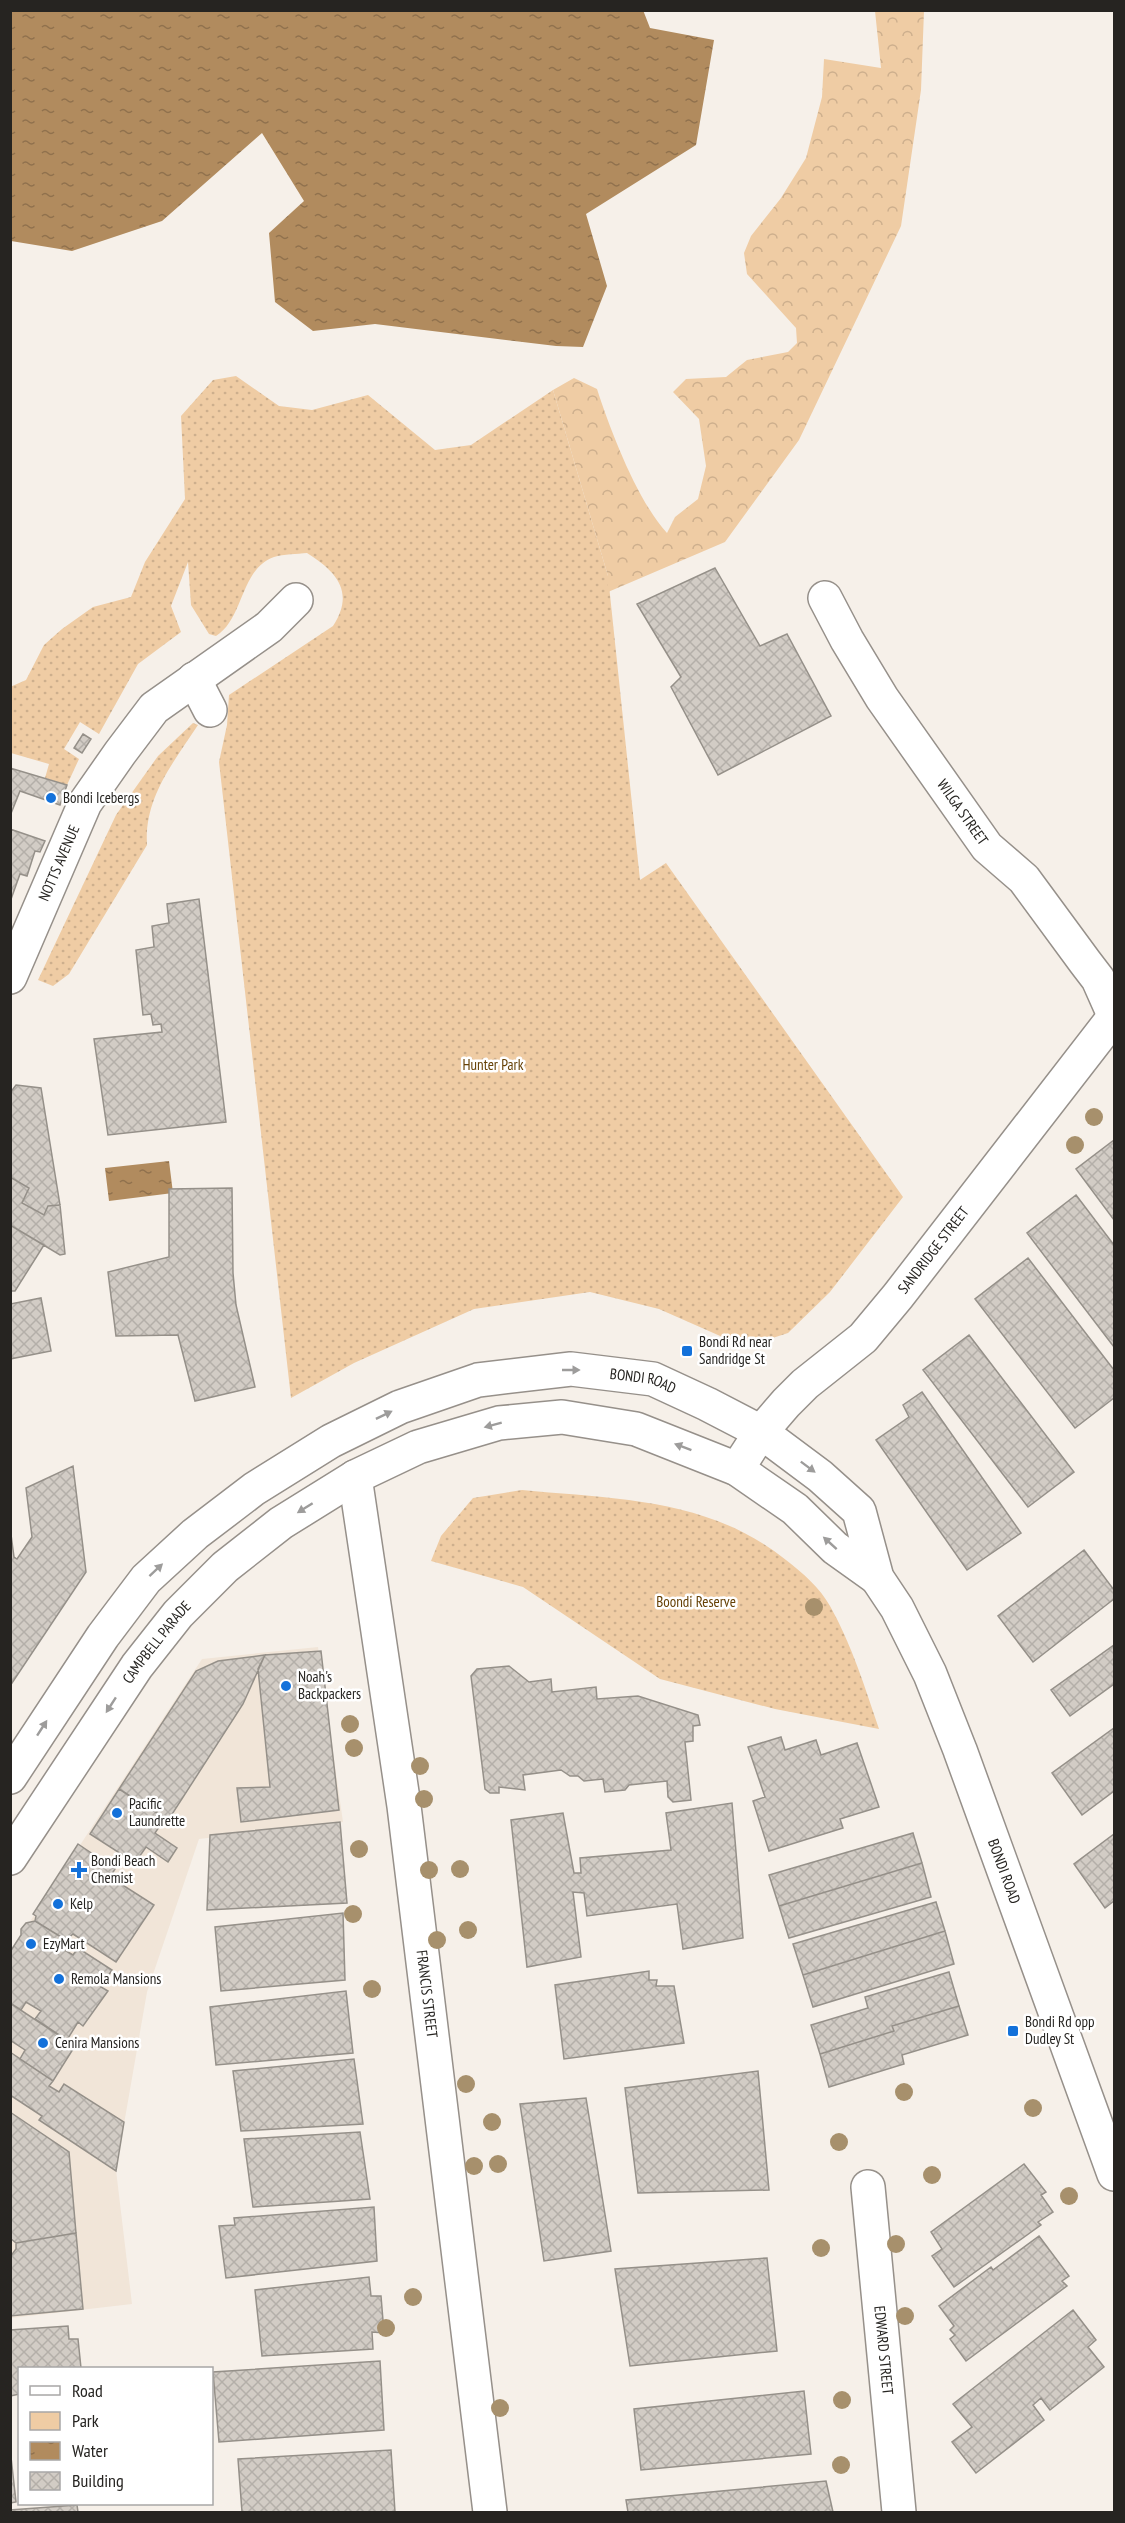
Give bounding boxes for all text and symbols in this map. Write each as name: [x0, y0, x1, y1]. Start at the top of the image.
street label: WILGA STREET: [933, 775, 993, 849]
place label: Bondi Icebergs: [63, 788, 139, 807]
marker: Bondi Icebergs: [44, 791, 58, 805]
street label: NOTTS AVENUE: [34, 822, 83, 904]
park label: Hunter Park: [463, 1055, 524, 1074]
street label: SANDRIDGE STREET: [893, 1202, 973, 1297]
place label: Bondi Rd near Sandridge St: [699, 1332, 773, 1368]
marker: Bondi Rd near Sandridge St: [680, 1344, 694, 1358]
street label: BONDI ROAD: [609, 1364, 679, 1397]
one-way arrow: [562, 1365, 581, 1375]
one-way arrow: [375, 1411, 392, 1420]
one-way arrow: [484, 1421, 502, 1430]
one-way arrow: [674, 1442, 692, 1451]
one-way arrow: [801, 1461, 816, 1473]
one-way arrow: [297, 1502, 313, 1513]
one-way arrow: [824, 1537, 838, 1551]
one-way arrow: [148, 1564, 163, 1577]
park label: Boondi Reserve: [656, 1592, 736, 1611]
street label: CAMPBELL PARADE: [118, 1597, 195, 1687]
place label: Noah's Backpackers: [298, 1667, 361, 1703]
marker: Noah's Backpackers: [279, 1679, 293, 1693]
one-way arrow: [106, 1696, 117, 1713]
one-way arrow: [36, 1720, 47, 1736]
place label: Pacific Laundrette: [129, 1794, 185, 1830]
marker: Pacific Laundrette: [110, 1806, 124, 1820]
street label: BONDI ROAD: [984, 1836, 1025, 1906]
place label: Bondi Beach Chemist: [91, 1851, 155, 1887]
marker: Bondi Beach Chemist: [72, 1863, 86, 1877]
place label: Kelp: [70, 1894, 93, 1913]
marker: Kelp: [51, 1897, 65, 1911]
place label: EzyMart: [43, 1934, 85, 1953]
marker: EzyMart: [24, 1937, 38, 1951]
street label: FRANCIS STREET: [413, 1949, 442, 2039]
place label: Remola Mansions: [71, 1969, 161, 1988]
marker: Remola Mansions: [52, 1972, 66, 1986]
place label: Bondi Rd opp Dudley St: [1025, 2012, 1094, 2048]
marker: Bondi Rd opp Dudley St: [1006, 2024, 1020, 2038]
place label: Cenira Mansions: [55, 2033, 139, 2052]
marker: Cenira Mansions: [36, 2036, 50, 2050]
street label: EDWARD STREET: [870, 2305, 898, 2396]
legend: [18, 2367, 213, 2505]
text: Road: [72, 2379, 103, 2402]
text: Park: [72, 2409, 99, 2432]
text: Water: [72, 2439, 108, 2462]
text: Building: [72, 2469, 124, 2492]

